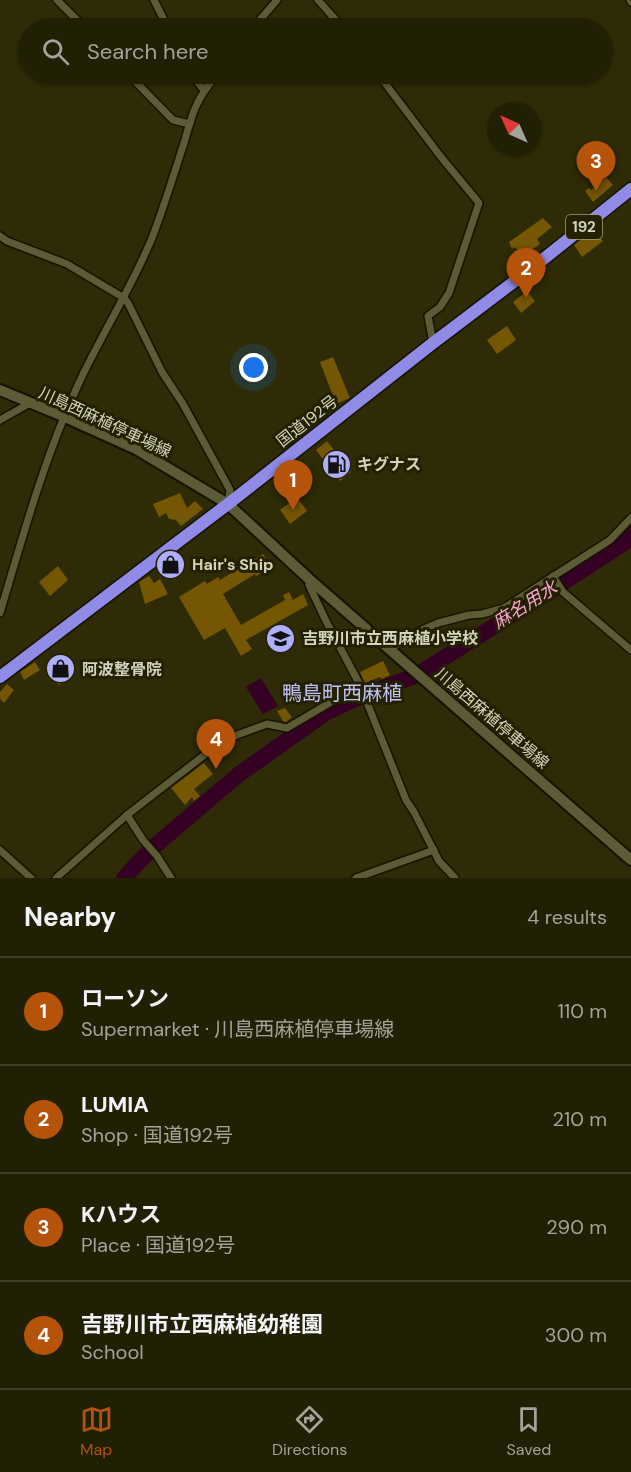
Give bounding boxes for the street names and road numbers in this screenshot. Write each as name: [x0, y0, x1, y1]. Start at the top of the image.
road number: 192: [566, 215, 602, 239]
street label: 川島西麻植停車場線: [35, 382, 175, 462]
street label: 国道192号: [272, 391, 342, 451]
street label: 川島西麻植停車場線: [431, 663, 553, 773]

